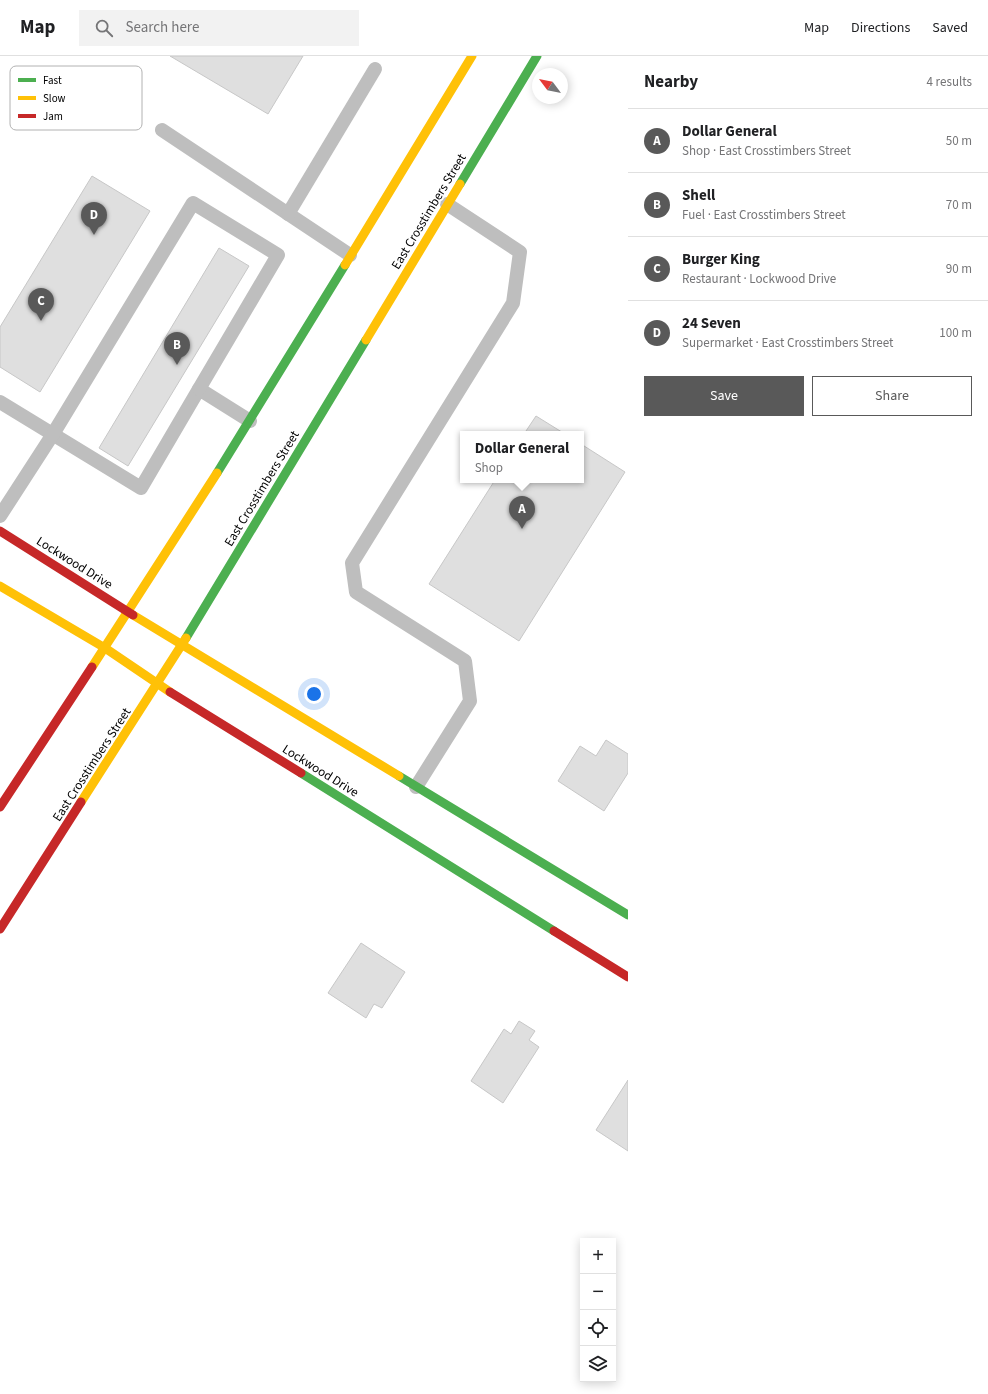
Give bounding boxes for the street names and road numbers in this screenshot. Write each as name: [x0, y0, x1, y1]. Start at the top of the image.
street label: East Crosstimbers Street: [387, 150, 471, 273]
street label: East Crosstimbers Street: [220, 427, 304, 550]
street label: Lockwood Drive: [33, 532, 116, 594]
street label: East Crosstimbers Street: [48, 704, 136, 825]
street label: Lockwood Drive: [279, 740, 362, 802]

